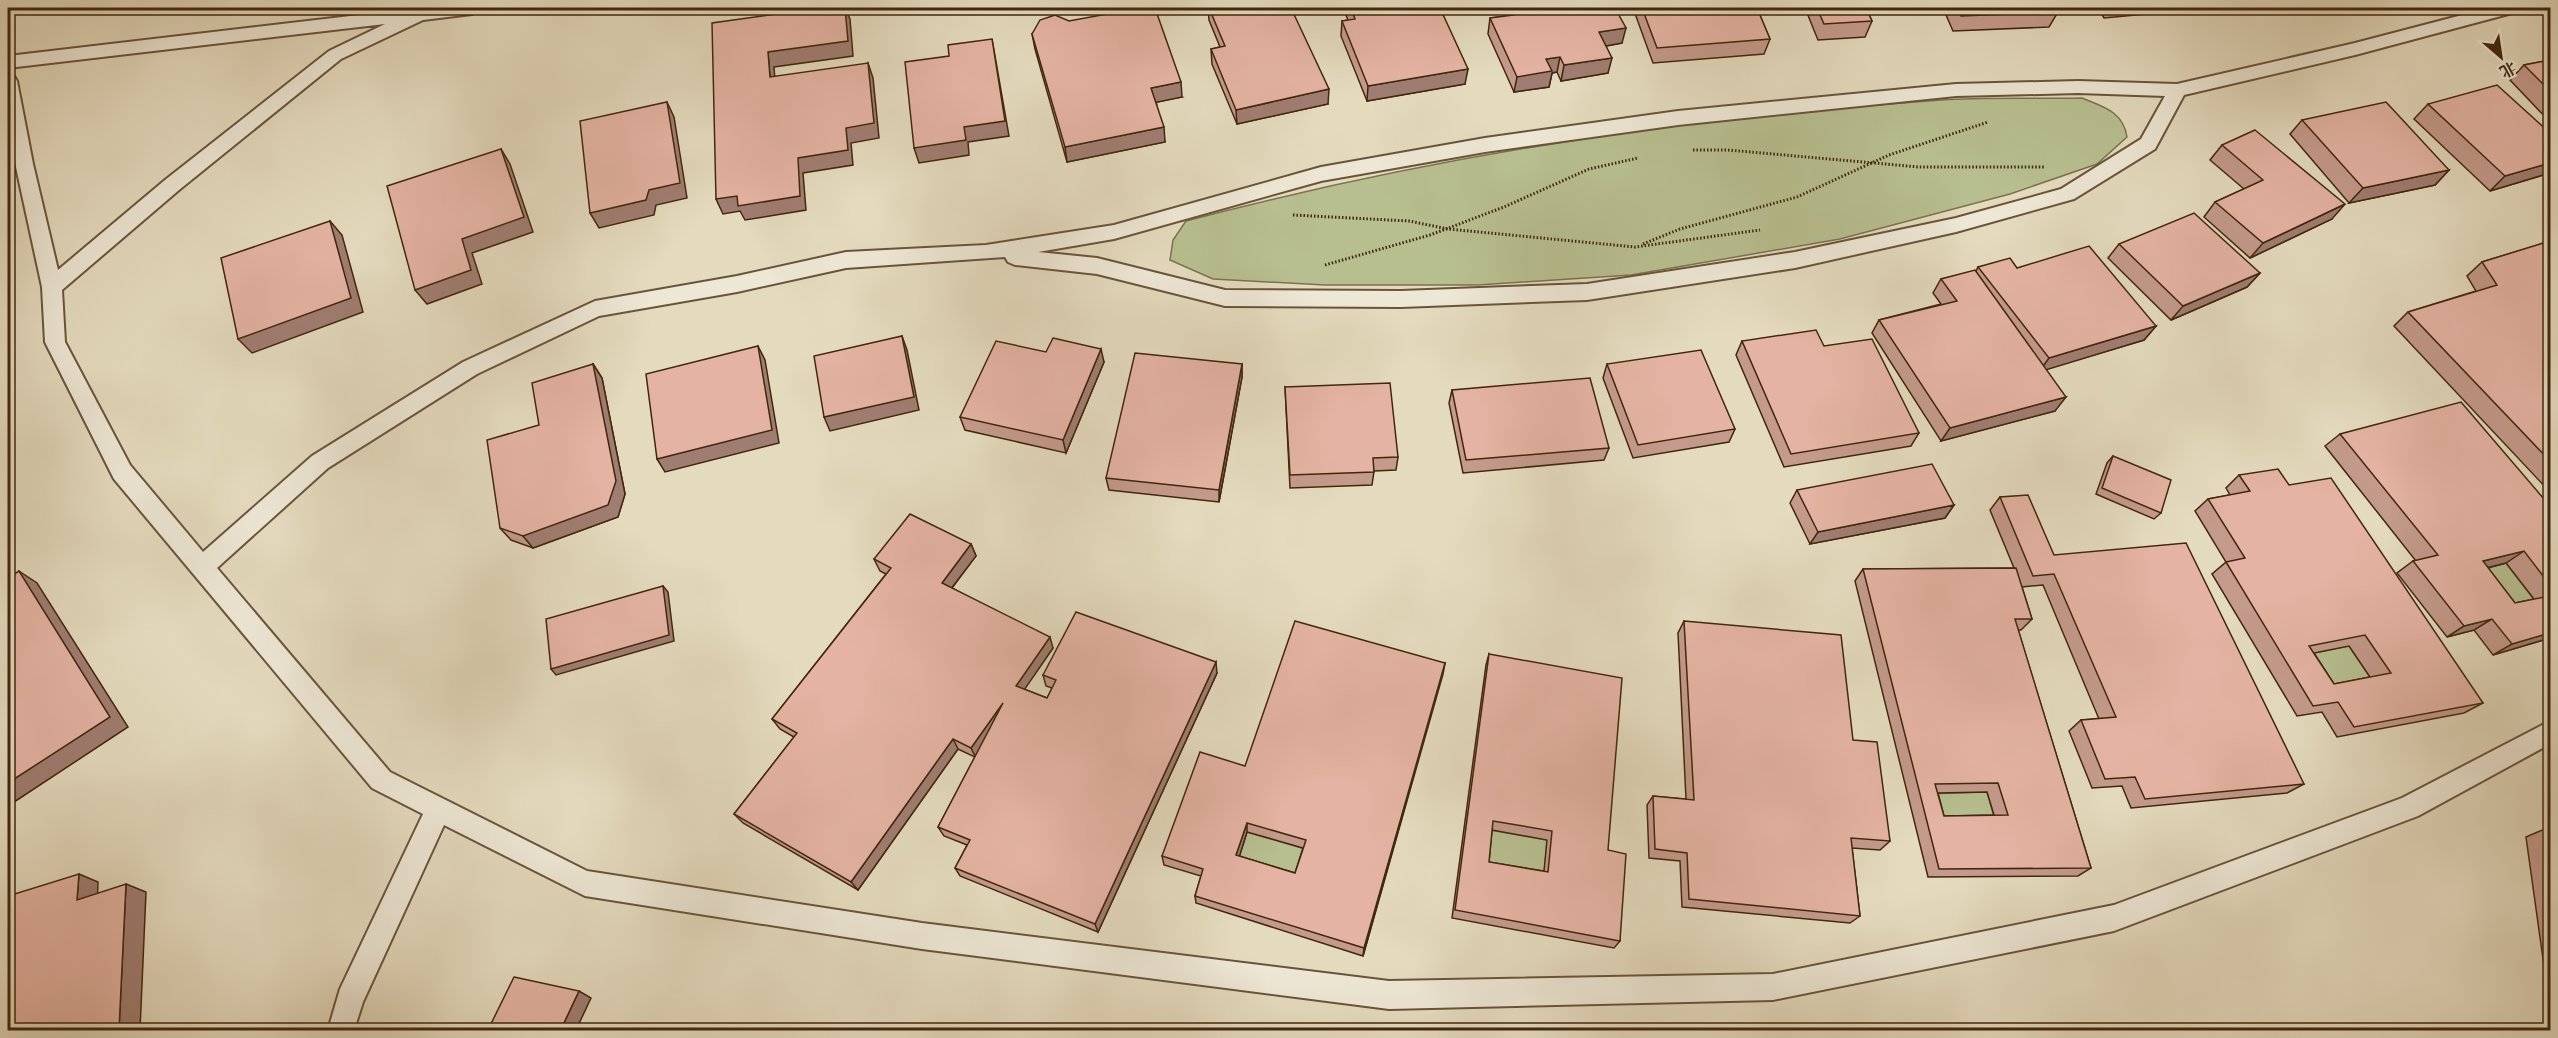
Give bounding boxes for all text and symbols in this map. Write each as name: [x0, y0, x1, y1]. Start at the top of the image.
north arrow: [2471, 27, 2531, 87]
text: 北: [2496, 57, 2520, 83]

